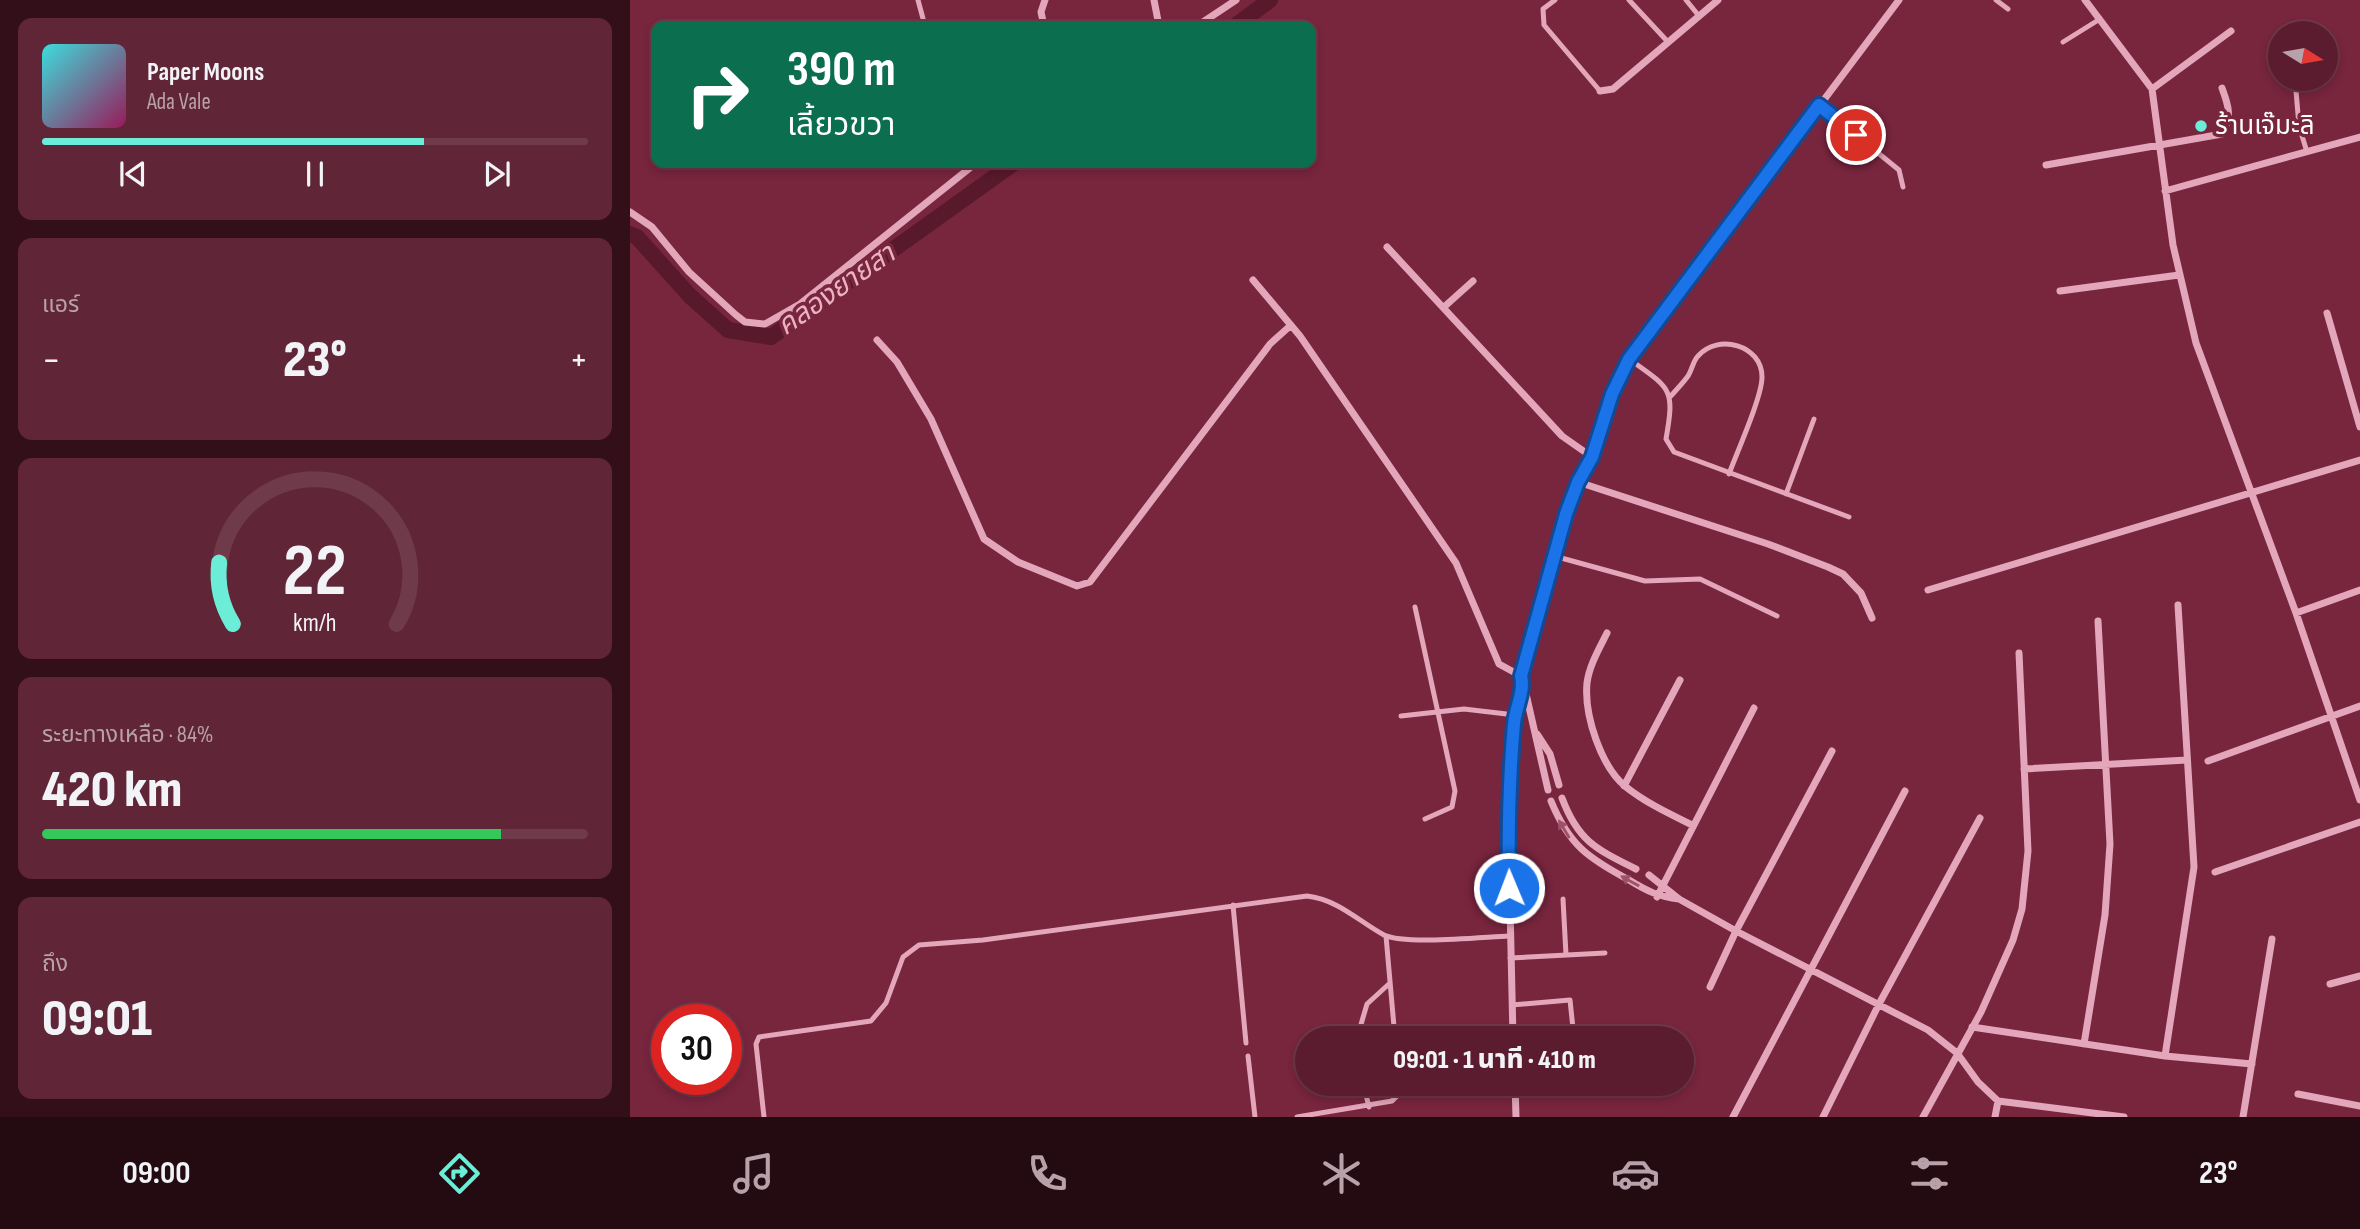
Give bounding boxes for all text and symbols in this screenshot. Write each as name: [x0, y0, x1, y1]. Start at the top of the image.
north arrow: [2268, 21, 2338, 91]
map controls: [2268, 21, 2338, 91]
text: 390 m: [787, 41, 896, 100]
icon: right: [672, 49, 763, 140]
text: Paper Moons: [147, 57, 264, 88]
text: Ada Vale: [147, 88, 211, 116]
pin: [1826, 105, 1886, 165]
text: เลี้ยวขวา: [787, 106, 895, 145]
place label: ร้านเจ๊มะลิ: [2215, 111, 2315, 142]
icon: arrive: [1837, 116, 1875, 154]
marker: ร้านเจ๊มะลิ: [2193, 118, 2209, 134]
icon: previous: [114, 155, 152, 193]
icon: pause: [296, 155, 334, 193]
icon: next: [478, 155, 516, 193]
water label: คลองยายสา: [771, 236, 903, 343]
text: แอร์: [42, 291, 79, 319]
text: 23°: [283, 329, 347, 392]
text: −: [42, 338, 61, 383]
text: +: [569, 338, 588, 383]
text: 22: [283, 529, 347, 617]
text: km/h: [293, 608, 337, 639]
text: ระยะทางเหลือ · 84%: [42, 721, 213, 749]
text: 420 km: [42, 759, 182, 822]
one-way arrow: [1558, 819, 1570, 838]
position arrow: [1472, 851, 1546, 925]
one-way arrow: [1620, 875, 1639, 887]
text: ถึง: [42, 950, 68, 978]
text: 09:01: [42, 988, 152, 1051]
speed limit sign: 30: [651, 1004, 742, 1095]
text: 09:01 · 1 นาที · 410 m: [1393, 1045, 1596, 1076]
icon: directions: [435, 1149, 484, 1198]
icon: music: [729, 1149, 778, 1198]
icon: phone: [1023, 1149, 1072, 1198]
icon: climate: [1317, 1149, 1366, 1198]
icon: car: [1611, 1149, 1660, 1198]
icon: filters: [1905, 1149, 1954, 1198]
text: 09:00: [122, 1154, 191, 1193]
text: 23°: [2199, 1154, 2238, 1193]

